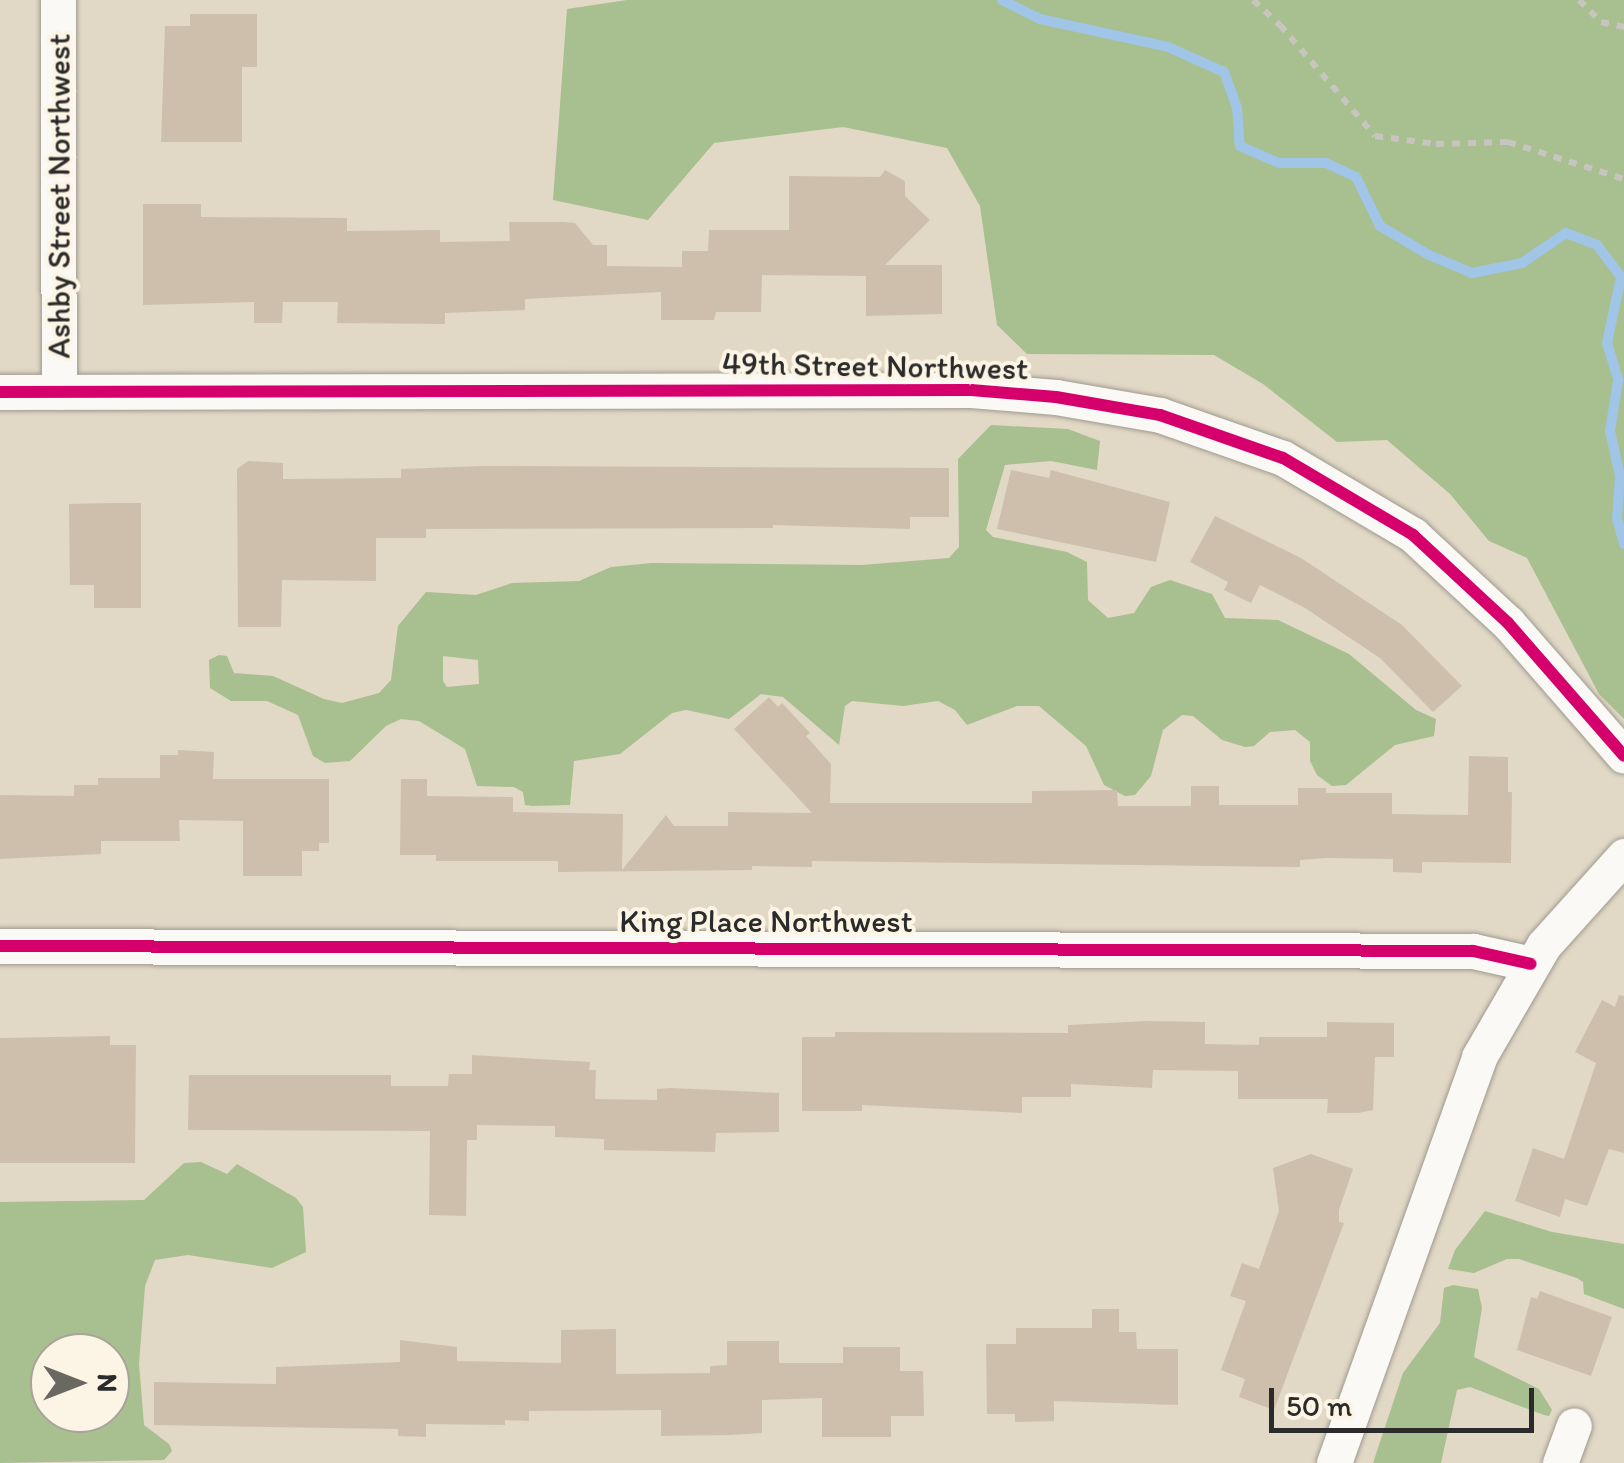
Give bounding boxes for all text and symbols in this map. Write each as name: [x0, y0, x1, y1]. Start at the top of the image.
street label: Ashby Street Northwest: [40, 34, 78, 358]
street label: 49th Street Northwest: [722, 344, 1028, 388]
street label: King Place Northwest: [619, 902, 913, 940]
north arrow: [30, 1333, 130, 1433]
scale bar: [1274, 1368, 1539, 1430]
text: N: [91, 1374, 125, 1392]
text: 50 m: [1286, 1387, 1352, 1424]

